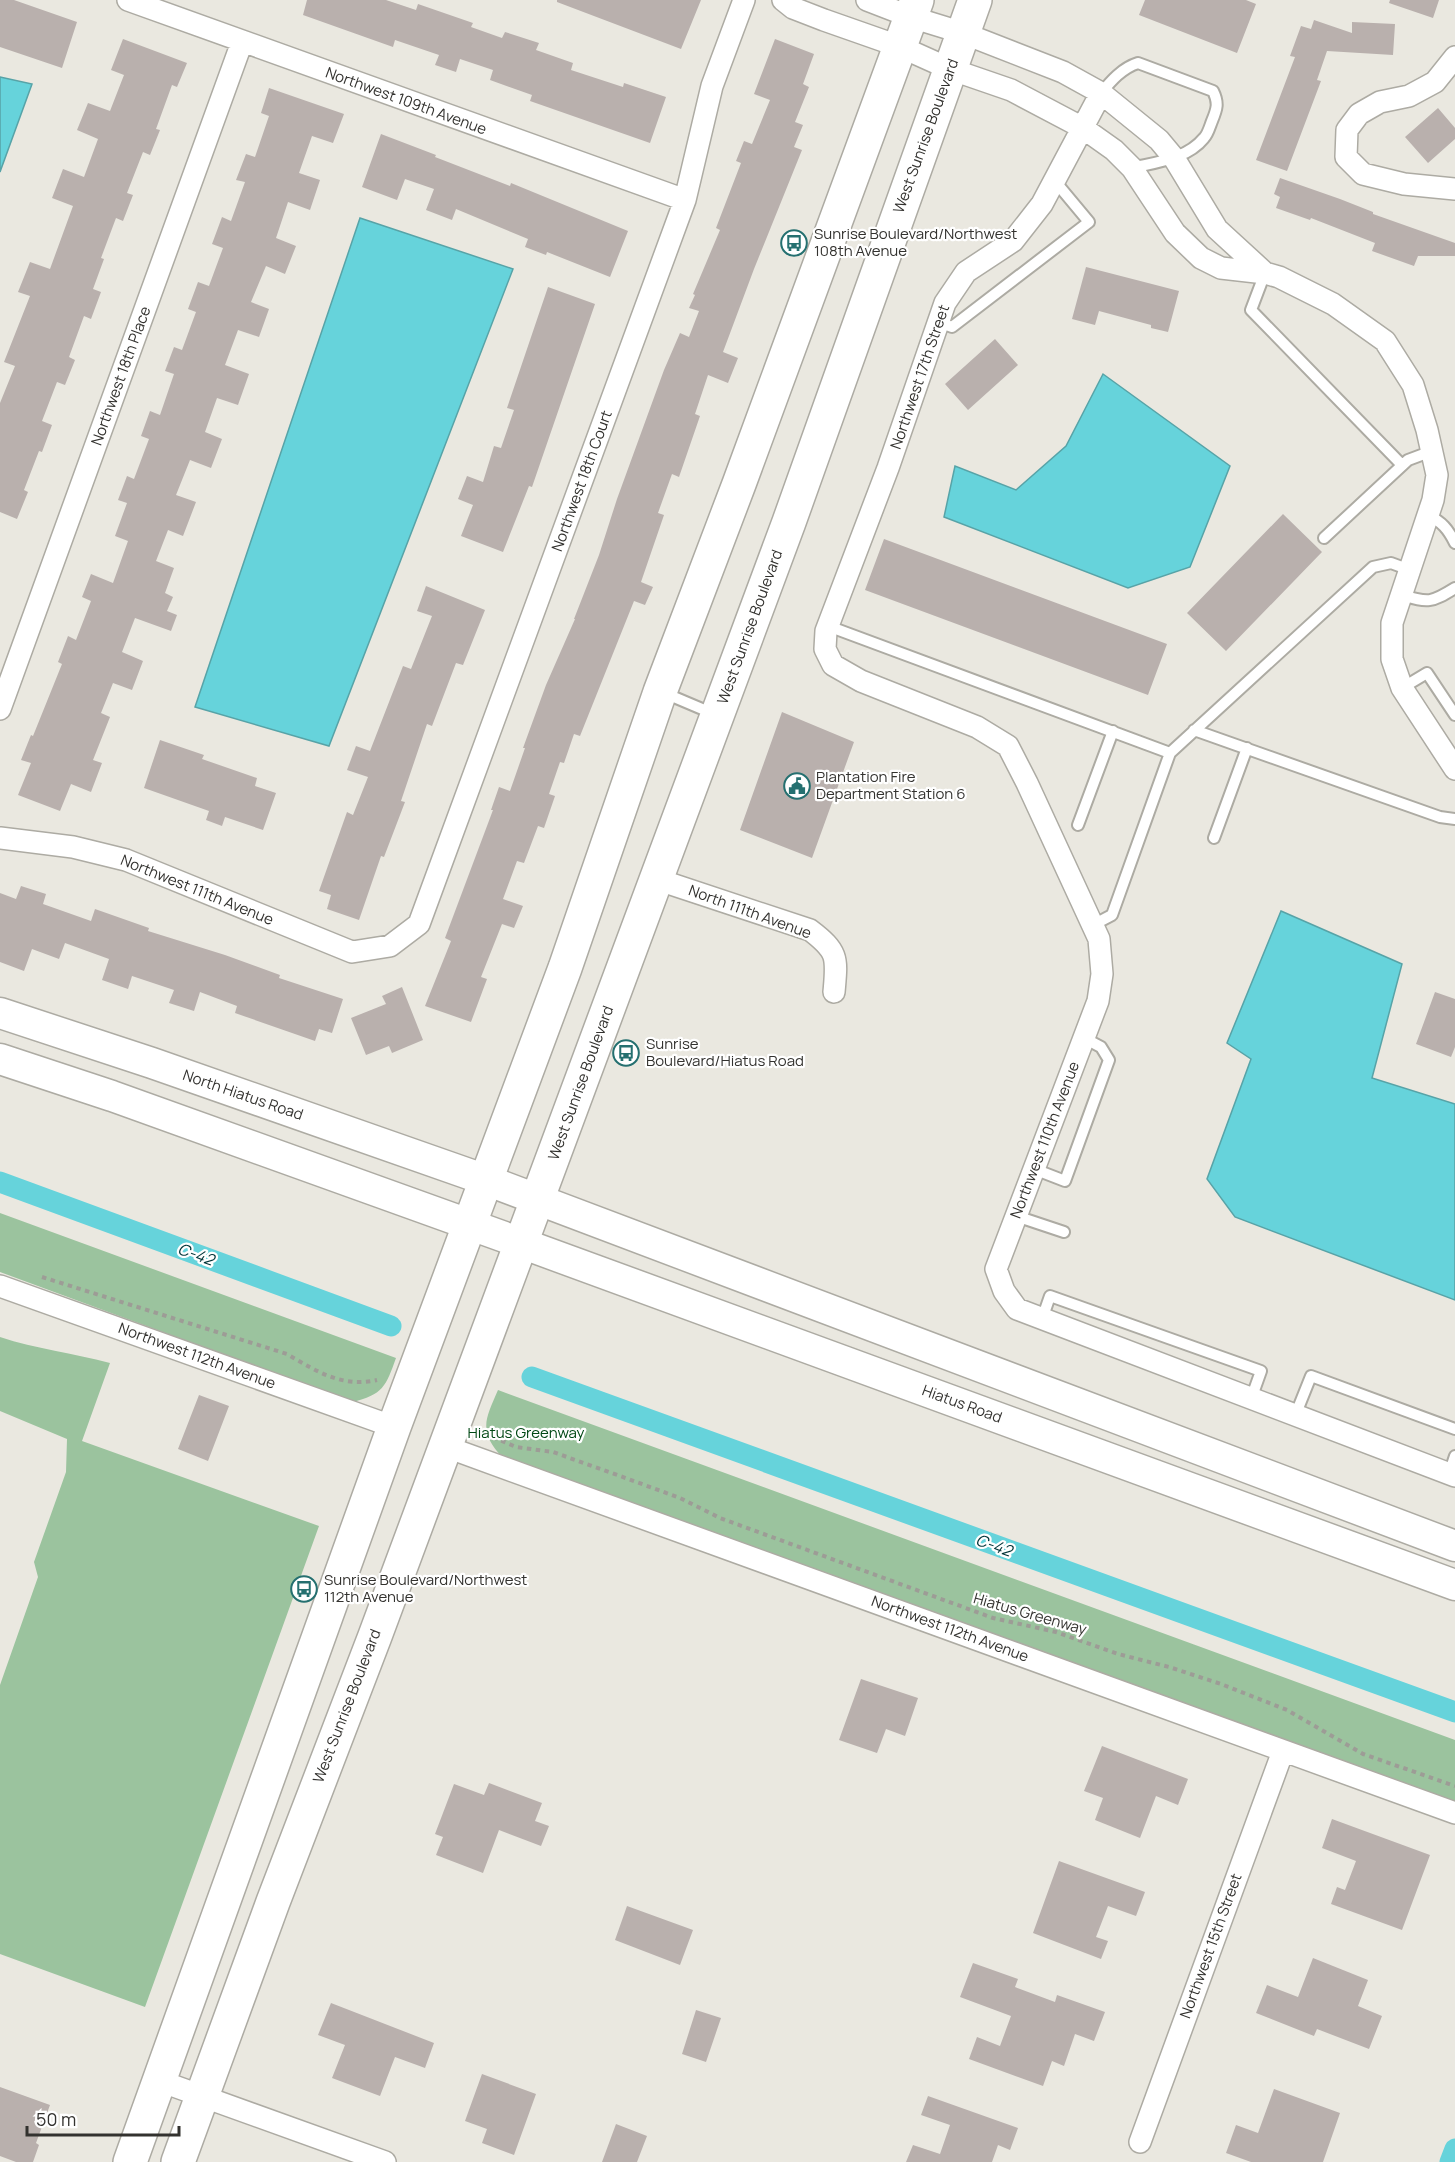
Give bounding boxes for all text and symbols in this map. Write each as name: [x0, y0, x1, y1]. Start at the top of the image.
street label: West Sunrise Boulevard: [888, 56, 963, 216]
street label: Northwest 109th Avenue: [323, 62, 490, 140]
place label: Sunrise Boulevard/Northwest 108th Avenue: [814, 223, 1017, 261]
bus stop icon: Sunrise Boulevard/Northwest 108th Avenue: [779, 228, 809, 258]
street label: Northwest 17th Street: [885, 302, 954, 452]
street label: Northwest 18th Place: [86, 303, 156, 448]
street label: Northwest 18th Court: [546, 407, 617, 554]
street label: West Sunrise Boulevard: [712, 547, 787, 707]
place label: Plantation Fire Department Station 6: [816, 766, 966, 804]
public building icon: Plantation Fire Department Station 6: [782, 771, 812, 801]
street label: Northwest 111th Avenue: [118, 849, 277, 930]
street label: North 111th Avenue: [686, 880, 815, 944]
street label: West Sunrise Boulevard: [543, 1003, 618, 1163]
place label: Sunrise Boulevard/Hiatus Road: [646, 1033, 804, 1071]
bus stop icon: Sunrise Boulevard/Hiatus Road: [611, 1038, 641, 1068]
street label: Northwest 110th Avenue: [1005, 1058, 1084, 1221]
street label: North Hiatus Road: [180, 1064, 306, 1125]
water label: C-42: [175, 1237, 219, 1271]
street label: Northwest 112th Avenue: [116, 1317, 279, 1394]
street label: Hiatus Road: [919, 1379, 1005, 1428]
park label: Hiatus Greenway: [468, 1422, 584, 1443]
water label: C-42: [973, 1528, 1017, 1562]
place label: Sunrise Boulevard/Northwest 112th Avenue: [324, 1569, 527, 1607]
bus stop icon: Sunrise Boulevard/Northwest 112th Avenue: [289, 1574, 319, 1604]
street label: Hiatus Greenway: [971, 1587, 1089, 1640]
street label: Northwest 112th Avenue: [869, 1590, 1032, 1667]
street label: West Sunrise Boulevard: [308, 1626, 386, 1786]
street label: Northwest 15th Street: [1175, 1870, 1247, 2021]
scale bar: [27, 2099, 178, 2137]
text: 50 m: [36, 2107, 76, 2131]

